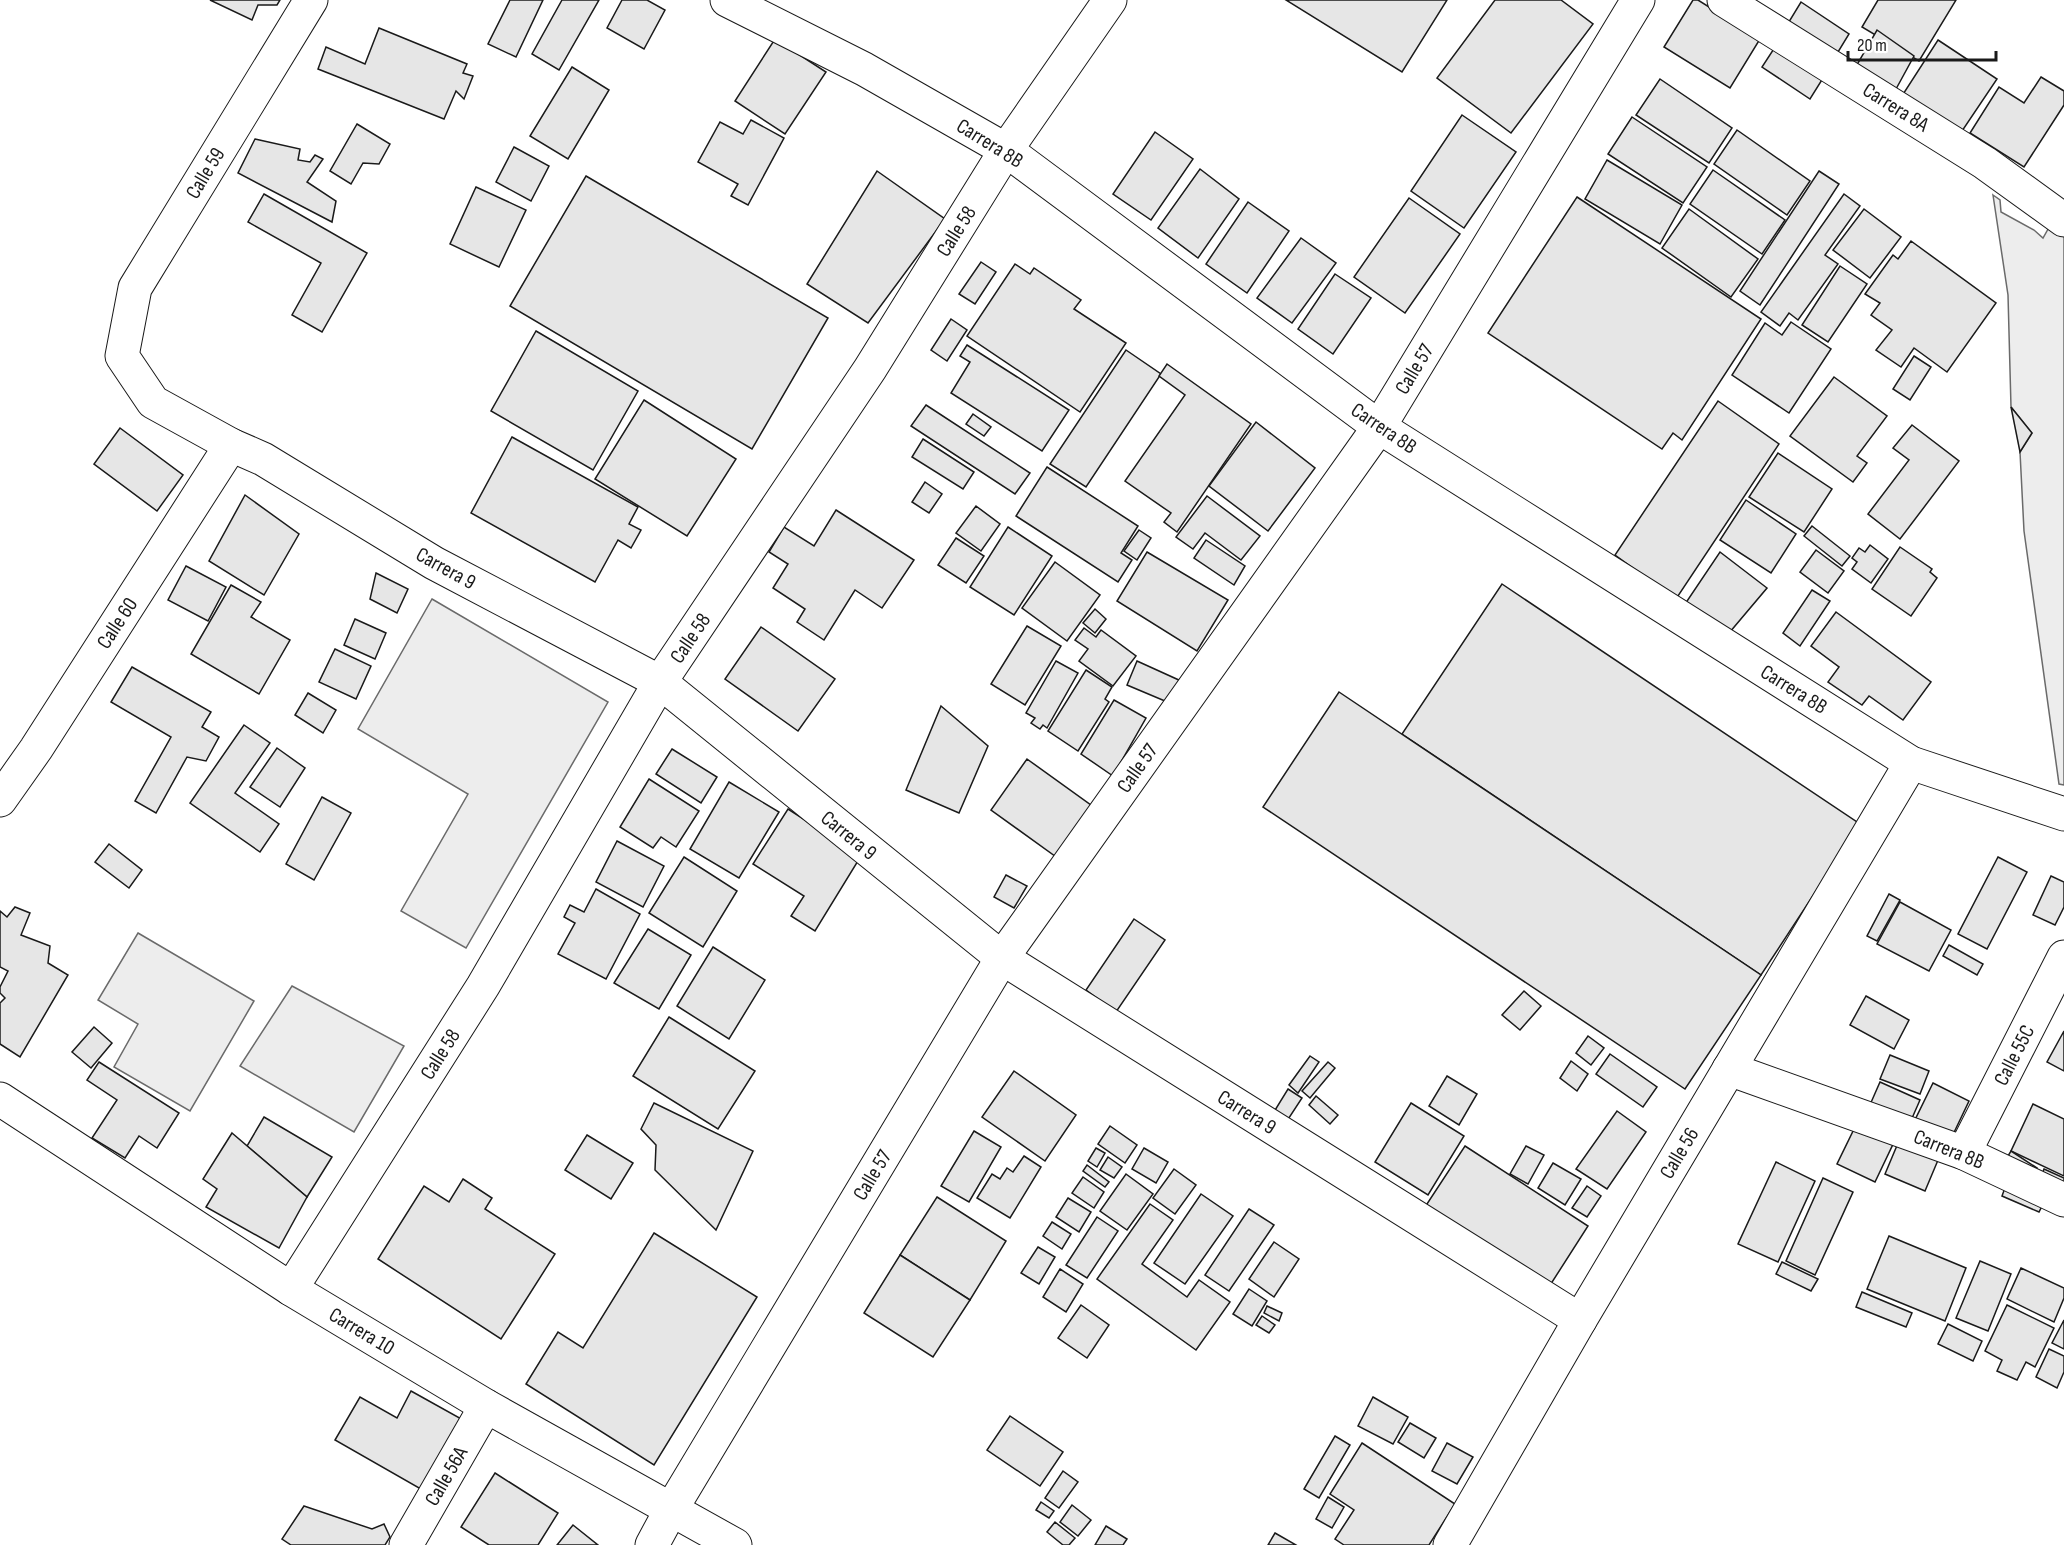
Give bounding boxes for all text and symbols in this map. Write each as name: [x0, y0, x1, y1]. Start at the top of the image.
scale bar: [1848, 24, 1996, 62]
text: 20 m: [1857, 35, 1887, 56]
street label: Carrera 8A: [1858, 77, 1934, 138]
street label: Carrera 8B: [952, 113, 1028, 174]
street label: Calle 59: [180, 143, 230, 203]
street label: Calle 58: [931, 201, 982, 261]
street label: Calle 57: [1390, 339, 1439, 399]
street label: Carrera 8B: [1346, 397, 1421, 459]
street label: Carrera 9: [411, 542, 480, 595]
street label: Calle 60: [92, 593, 143, 654]
street label: Calle 58: [665, 608, 716, 668]
street label: Carrera 8B: [1756, 659, 1832, 720]
street label: Calle 57: [1112, 738, 1164, 798]
street label: Carrera 9: [816, 805, 882, 865]
street label: Calle 55C: [1989, 1021, 2040, 1090]
street label: Calle 58: [415, 1024, 466, 1084]
street label: Carrera 9: [1213, 1085, 1281, 1140]
street label: Calle 56: [1655, 1123, 1704, 1183]
street label: Carrera 8B: [1910, 1124, 1988, 1175]
street label: Calle 57: [848, 1145, 897, 1205]
street label: Carrera 10: [324, 1302, 399, 1361]
street label: Calle 56A: [420, 1441, 474, 1510]

